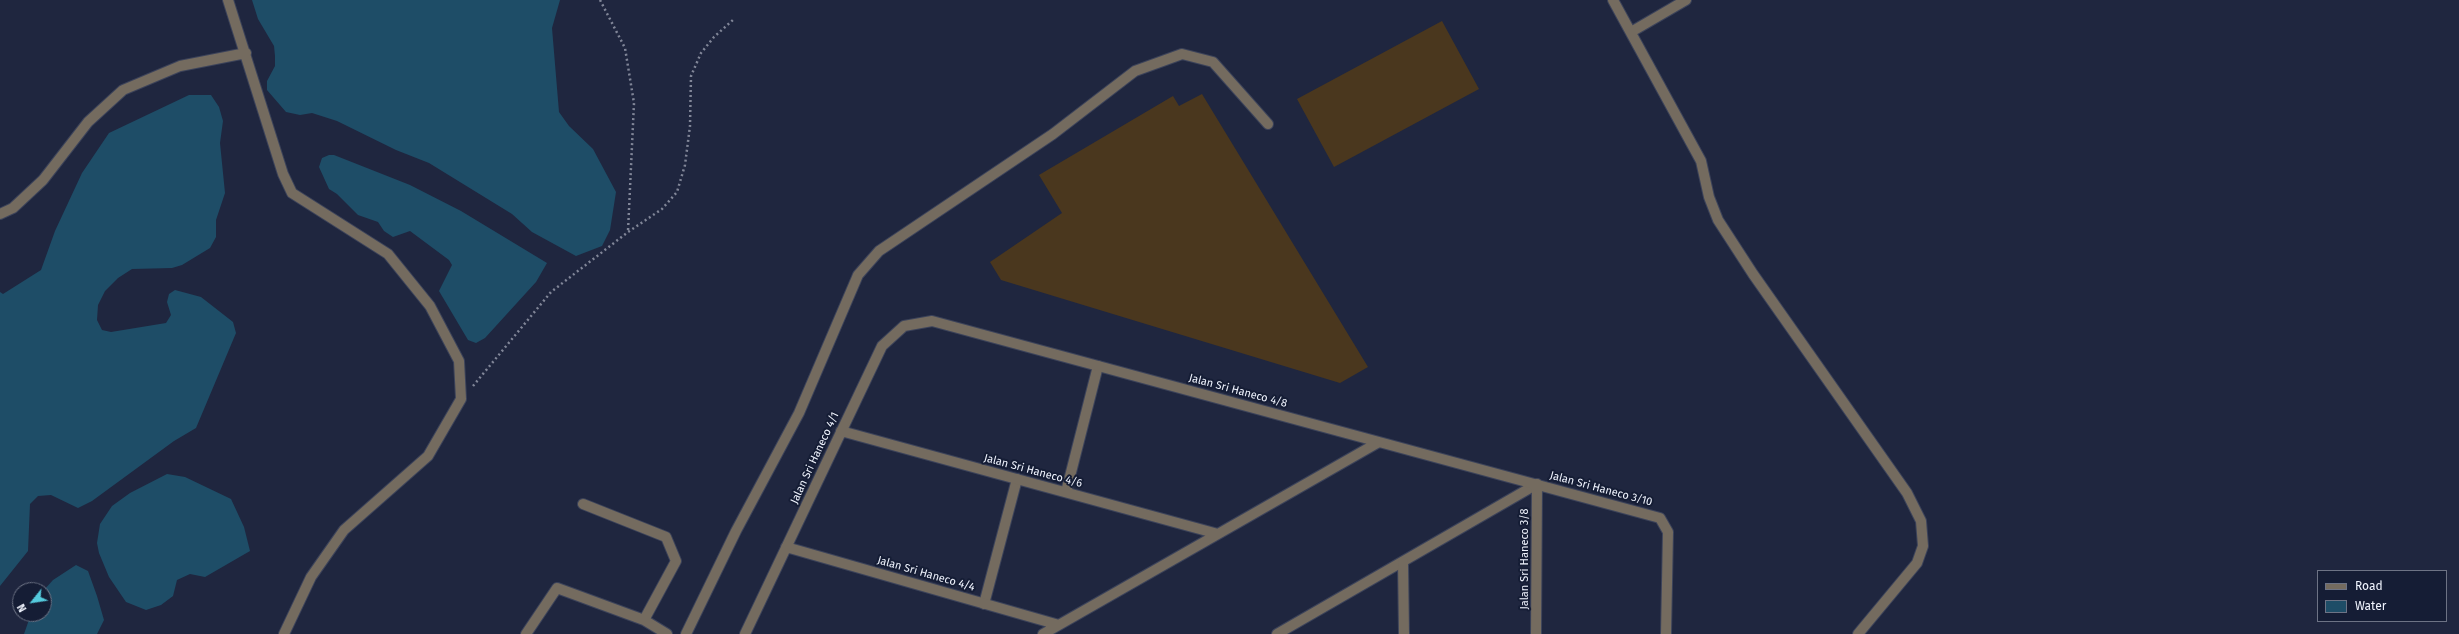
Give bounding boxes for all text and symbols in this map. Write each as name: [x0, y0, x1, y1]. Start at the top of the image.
street label: Jalan Sri Haneco 4/8: [1187, 372, 1289, 410]
street label: Jalan Sri Haneco 4/1: [788, 410, 842, 506]
street label: Jalan Sri Haneco 4/6: [982, 452, 1084, 490]
street label: Jalan Sri Haneco 3/10: [1548, 469, 1654, 509]
street label: Jalan Sri Haneco 3/8: [1518, 508, 1532, 610]
street label: Jalan Sri Haneco 4/4: [876, 554, 976, 594]
legend: [2317, 570, 2447, 622]
text: Road: [2355, 579, 2383, 593]
north arrow: [12, 582, 52, 622]
text: Water: [2355, 599, 2386, 613]
text: N: [15, 601, 29, 614]

